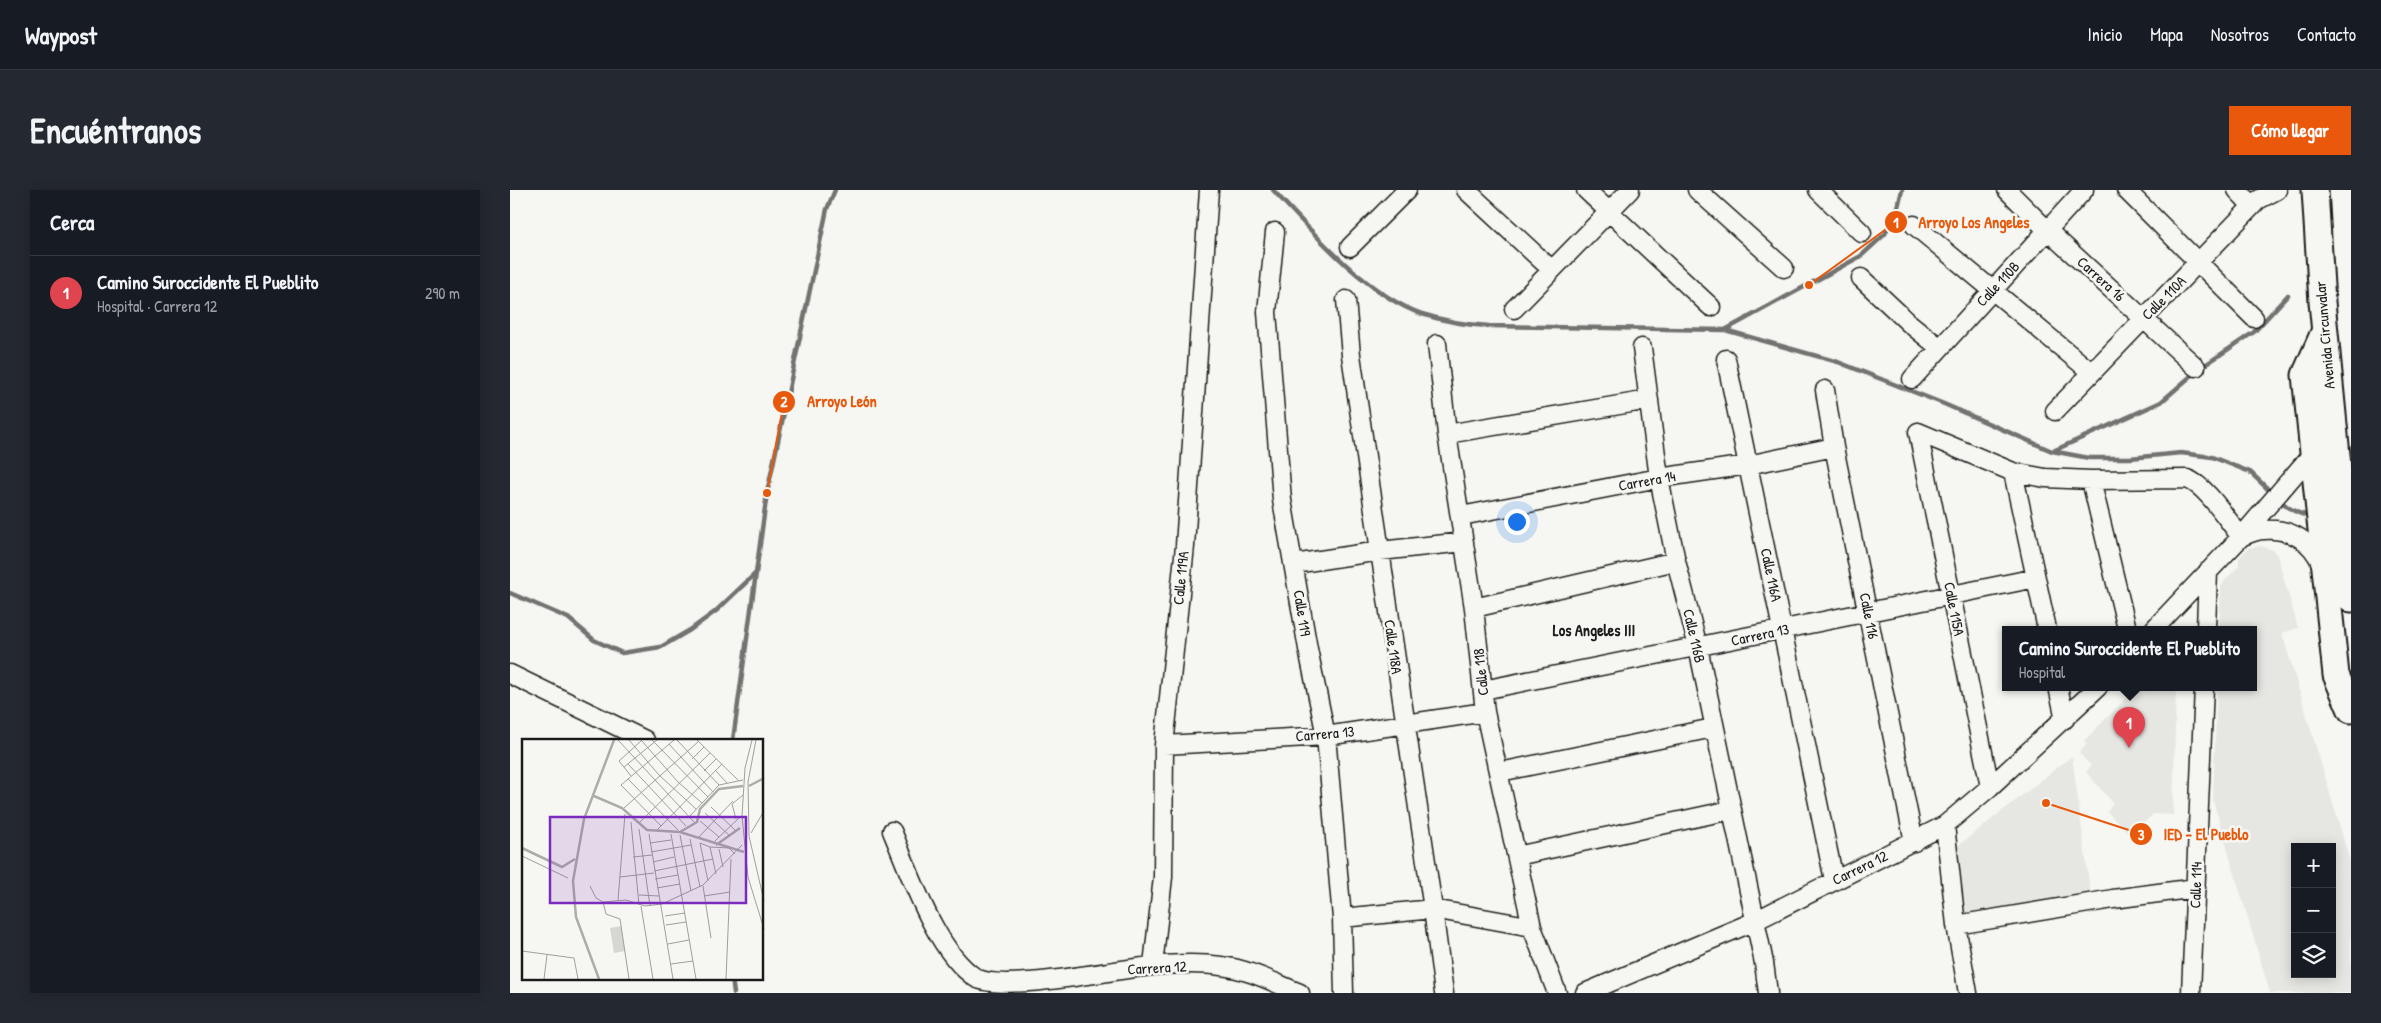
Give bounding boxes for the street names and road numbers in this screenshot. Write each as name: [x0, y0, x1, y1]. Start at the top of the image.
street label: Carrera 16: [2073, 251, 2130, 306]
street label: Calle 110B: [1971, 256, 2024, 311]
street label: Calle 110A: [2137, 270, 2191, 324]
street label: Avenida Circunvalar: [2309, 280, 2340, 390]
street label: Carrera 14: [1617, 465, 1678, 496]
street label: Calle 116A: [1756, 546, 1788, 604]
street label: Calle 119A: [1167, 549, 1194, 606]
street label: Calle 115A: [1939, 580, 1970, 638]
street label: Calle 119: [1288, 588, 1317, 638]
street label: Calle 116: [1855, 591, 1884, 641]
street label: Calle 116B: [1678, 607, 1711, 665]
street label: Calle 118A: [1379, 618, 1408, 676]
street label: Carrera 13: [1729, 618, 1791, 651]
street label: Calle 118: [1468, 647, 1493, 697]
street label: Carrera 13: [1295, 720, 1355, 747]
street label: Carrera 12: [1829, 845, 1891, 890]
street label: Calle 114: [2184, 861, 2207, 909]
street label: Carrera 12: [1127, 955, 1187, 980]

